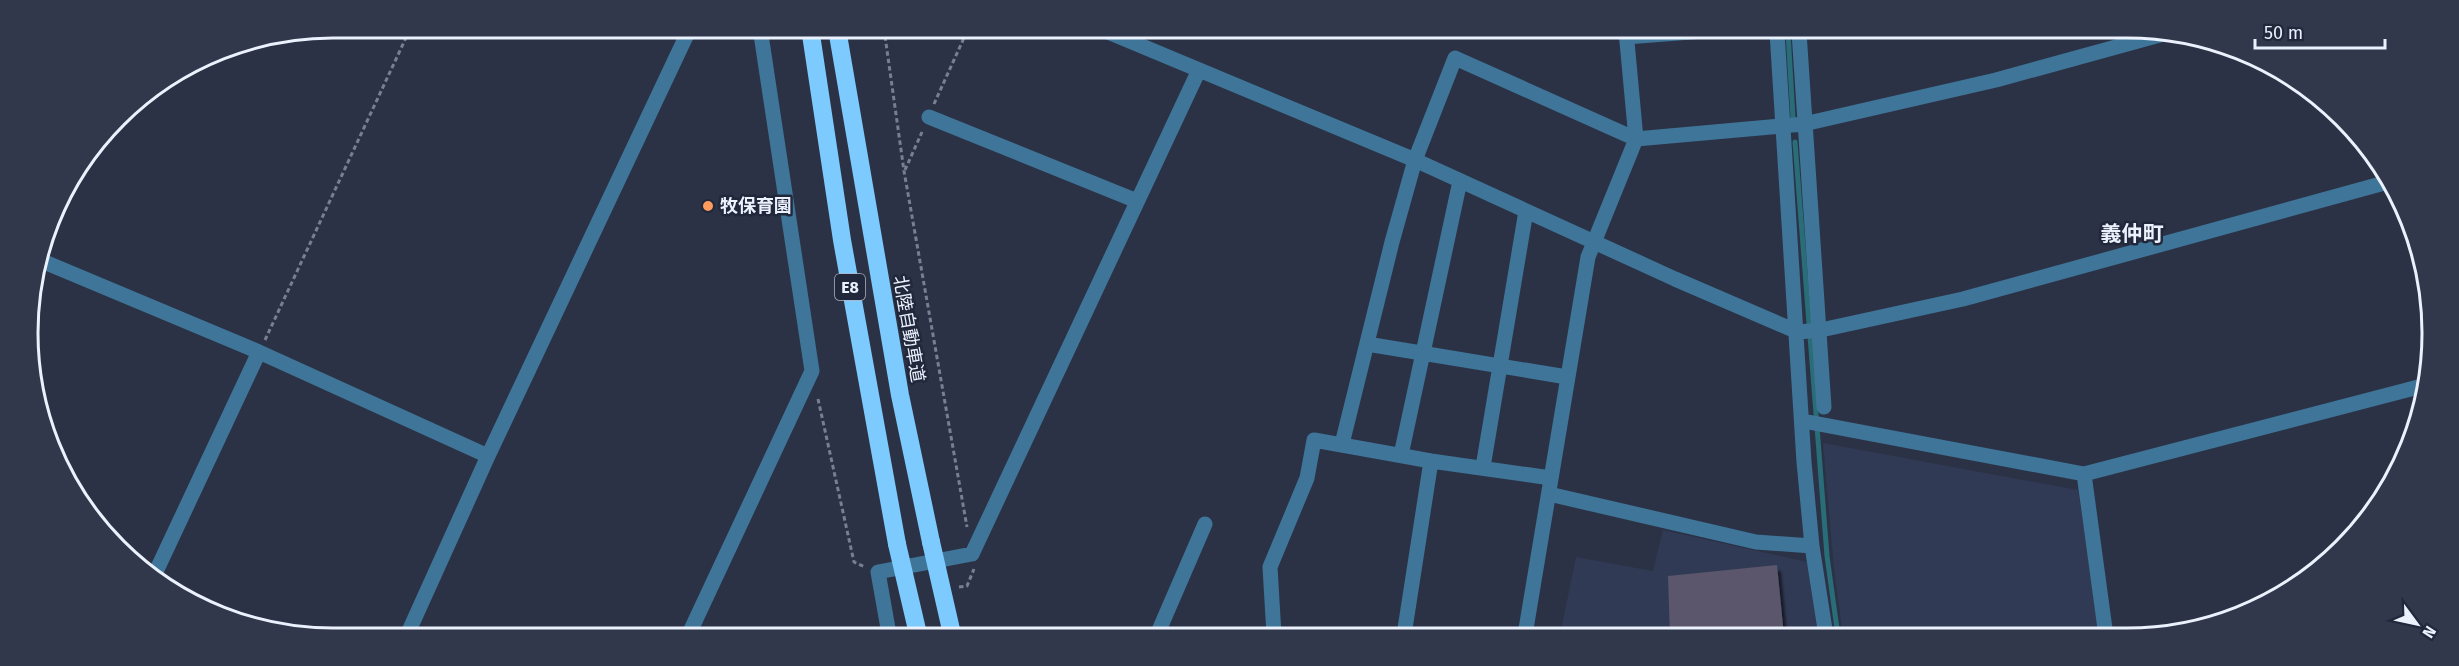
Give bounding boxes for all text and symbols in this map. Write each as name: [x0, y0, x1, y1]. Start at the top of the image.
scale bar: [2255, 12, 2386, 50]
text: 50 m: [2264, 22, 2303, 44]
place label: 牧保育園: [720, 195, 792, 217]
marker: 牧保育園: [701, 199, 715, 213]
district label: 義仲町: [2101, 221, 2164, 247]
road number: E8: [835, 274, 865, 300]
street label: 北陸自動車道: [889, 274, 929, 384]
north arrow: [2387, 594, 2447, 654]
text: N: [2418, 622, 2440, 642]

